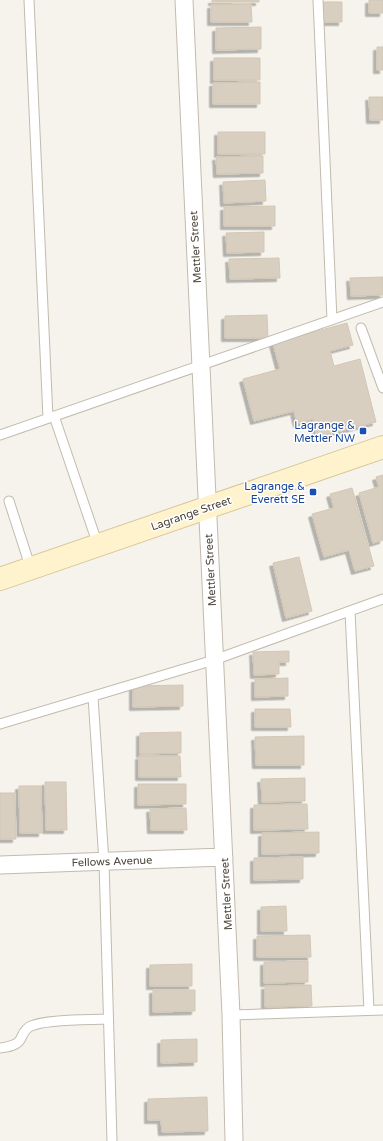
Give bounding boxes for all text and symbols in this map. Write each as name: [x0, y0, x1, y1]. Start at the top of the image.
street label: Mettler Street: [187, 210, 204, 284]
place label: Lagrange & Mettler NW: [294, 419, 355, 445]
marker: Lagrange & Mettler NW: [358, 426, 368, 436]
place label: Lagrange & Everett SE: [244, 480, 305, 506]
marker: Lagrange & Everett SE: [308, 487, 318, 497]
street label: Lagrange Street: [149, 494, 233, 533]
street label: Mettler Street: [202, 533, 219, 607]
street label: Fellows Avenue: [71, 854, 153, 869]
street label: Mettler Street: [218, 857, 235, 931]

